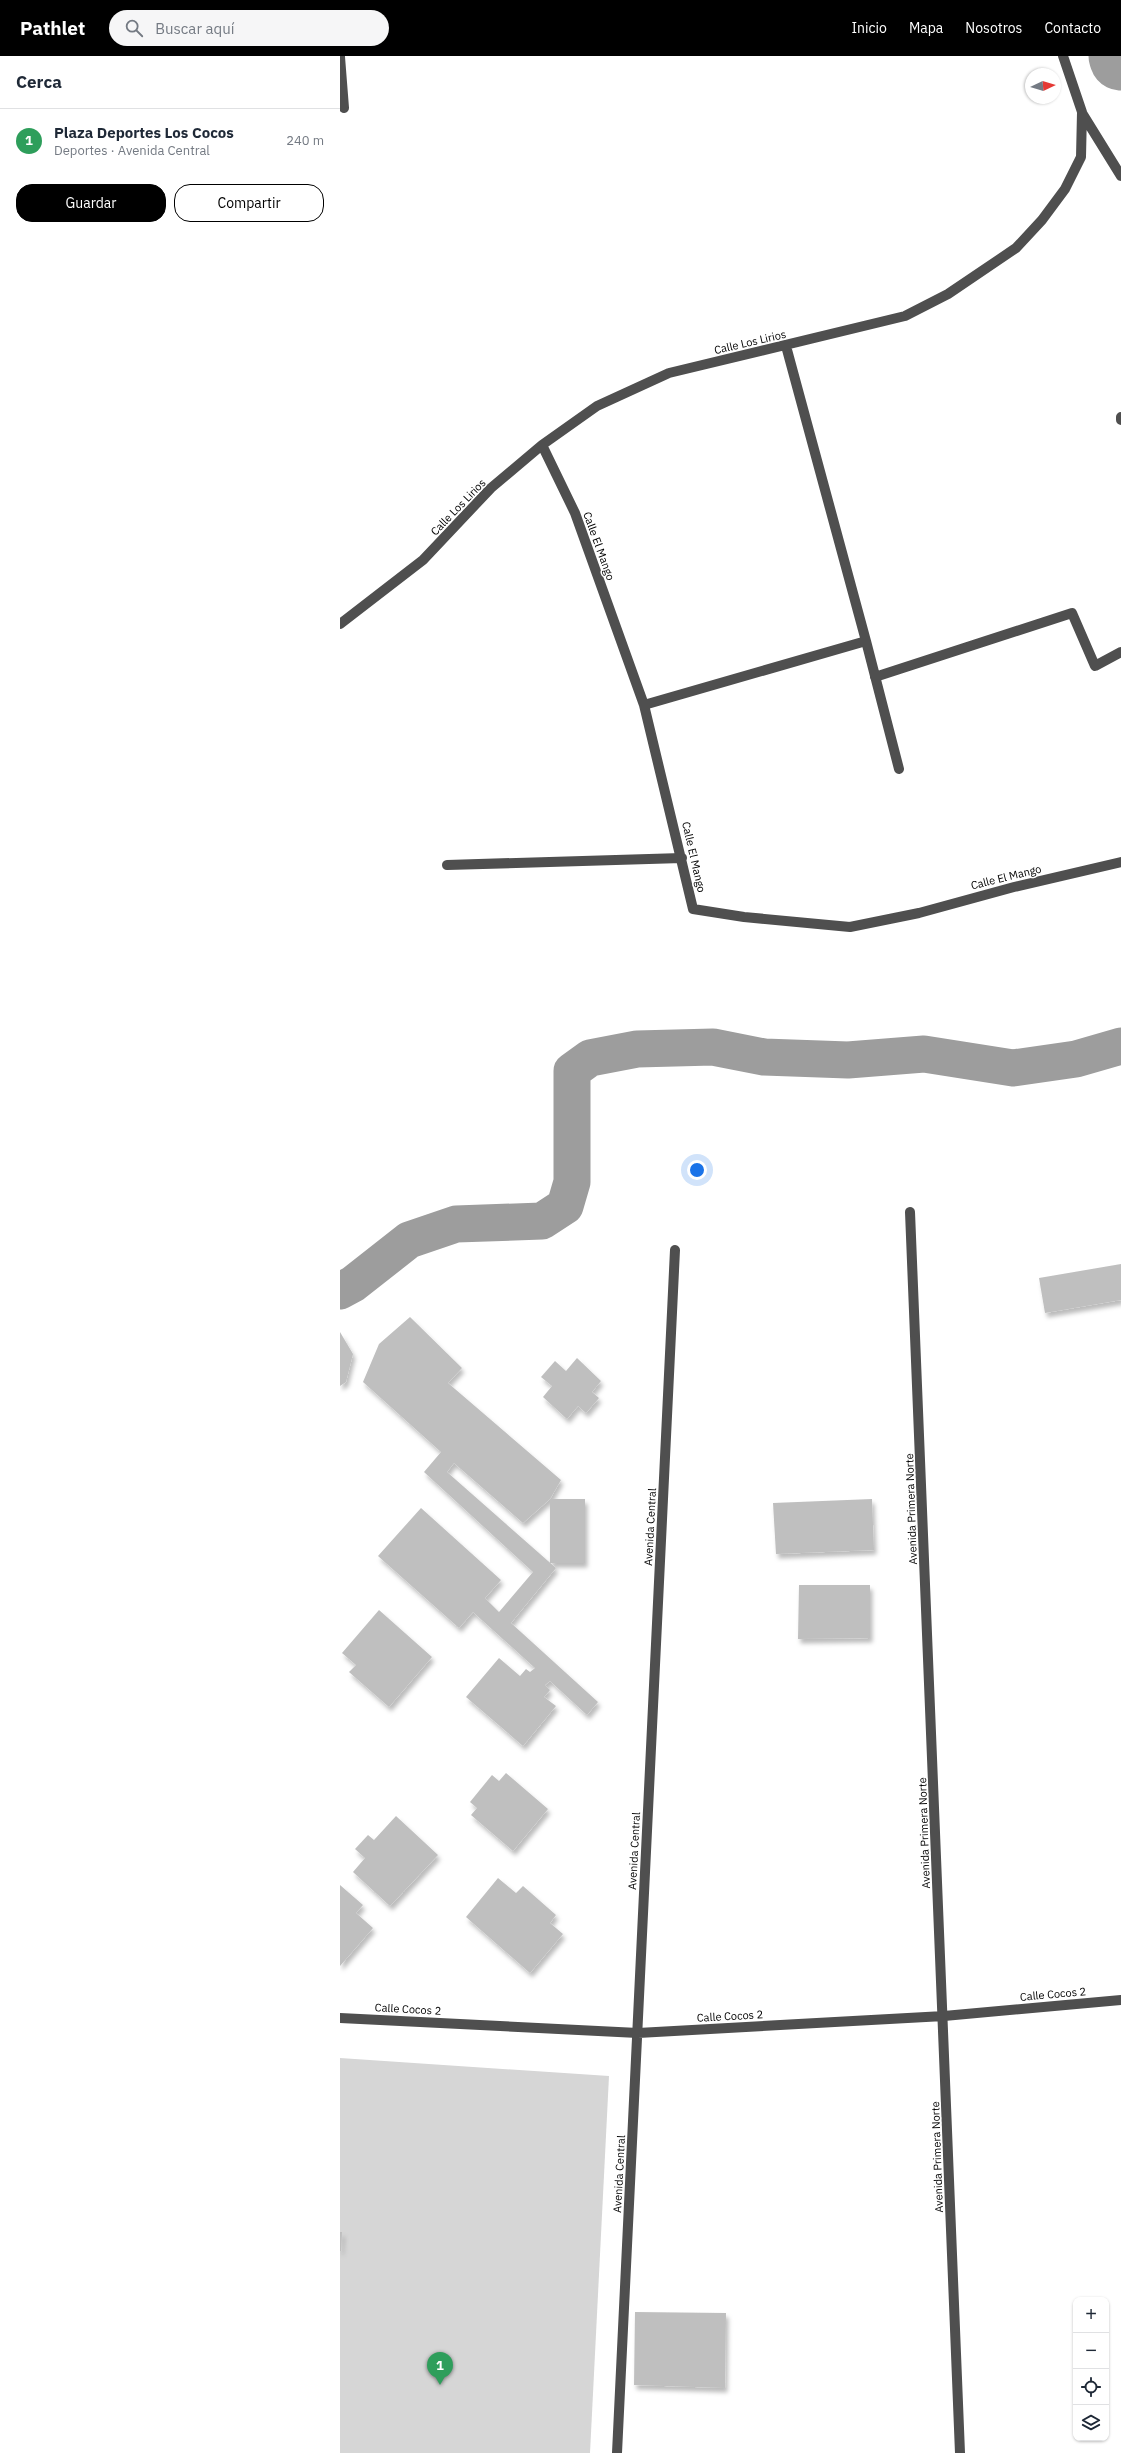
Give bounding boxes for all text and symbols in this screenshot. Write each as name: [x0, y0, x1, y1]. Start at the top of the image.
search box: [109, 10, 389, 46]
text: Pathlet: [20, 16, 85, 40]
icon: search: [123, 17, 145, 39]
text: Buscar aquí: [155, 19, 234, 38]
text: Inicio: [851, 19, 887, 37]
text: Mapa: [909, 19, 943, 37]
text: Nosotros: [965, 19, 1022, 37]
text: Contacto: [1044, 19, 1101, 37]
north arrow: [1025, 68, 1061, 104]
text: Cerca: [16, 71, 62, 93]
text: Plaza Deportes Los Cocos: [54, 123, 234, 142]
text: 1: [25, 132, 33, 149]
text: 240 m: [286, 132, 324, 149]
text: Deportes · Avenida Central: [54, 142, 210, 159]
button: Guardar: [16, 184, 166, 222]
button: Compartir: [174, 184, 324, 222]
street label: Calle Los Lirios: [713, 327, 787, 357]
street label: Calle Los Lirios: [427, 476, 489, 538]
street label: Calle El Mango: [580, 510, 618, 582]
street label: Calle El Mango: [679, 820, 709, 894]
street label: Calle El Mango: [969, 861, 1043, 893]
your location: [687, 1160, 707, 1180]
street label: Avenida Primera Norte: [902, 1453, 920, 1565]
street label: Avenida Central: [641, 1488, 659, 1566]
street label: Avenida Primera Norte: [915, 1777, 933, 1889]
street label: Avenida Central: [625, 1812, 643, 1890]
street label: Calle Cocos 2: [1019, 1984, 1087, 2004]
street label: Calle Cocos 2: [374, 2000, 442, 2018]
street label: Calle Cocos 2: [696, 2007, 764, 2025]
street label: Avenida Primera Norte: [928, 2101, 946, 2213]
street label: Avenida Central: [610, 2135, 628, 2213]
map controls: [1073, 2297, 1109, 2441]
button: +: [1073, 2297, 1109, 2333]
button: −: [1073, 2333, 1109, 2369]
pin: 1: [427, 2352, 453, 2385]
button: locate: [1073, 2369, 1109, 2405]
button: layers: [1073, 2405, 1109, 2441]

